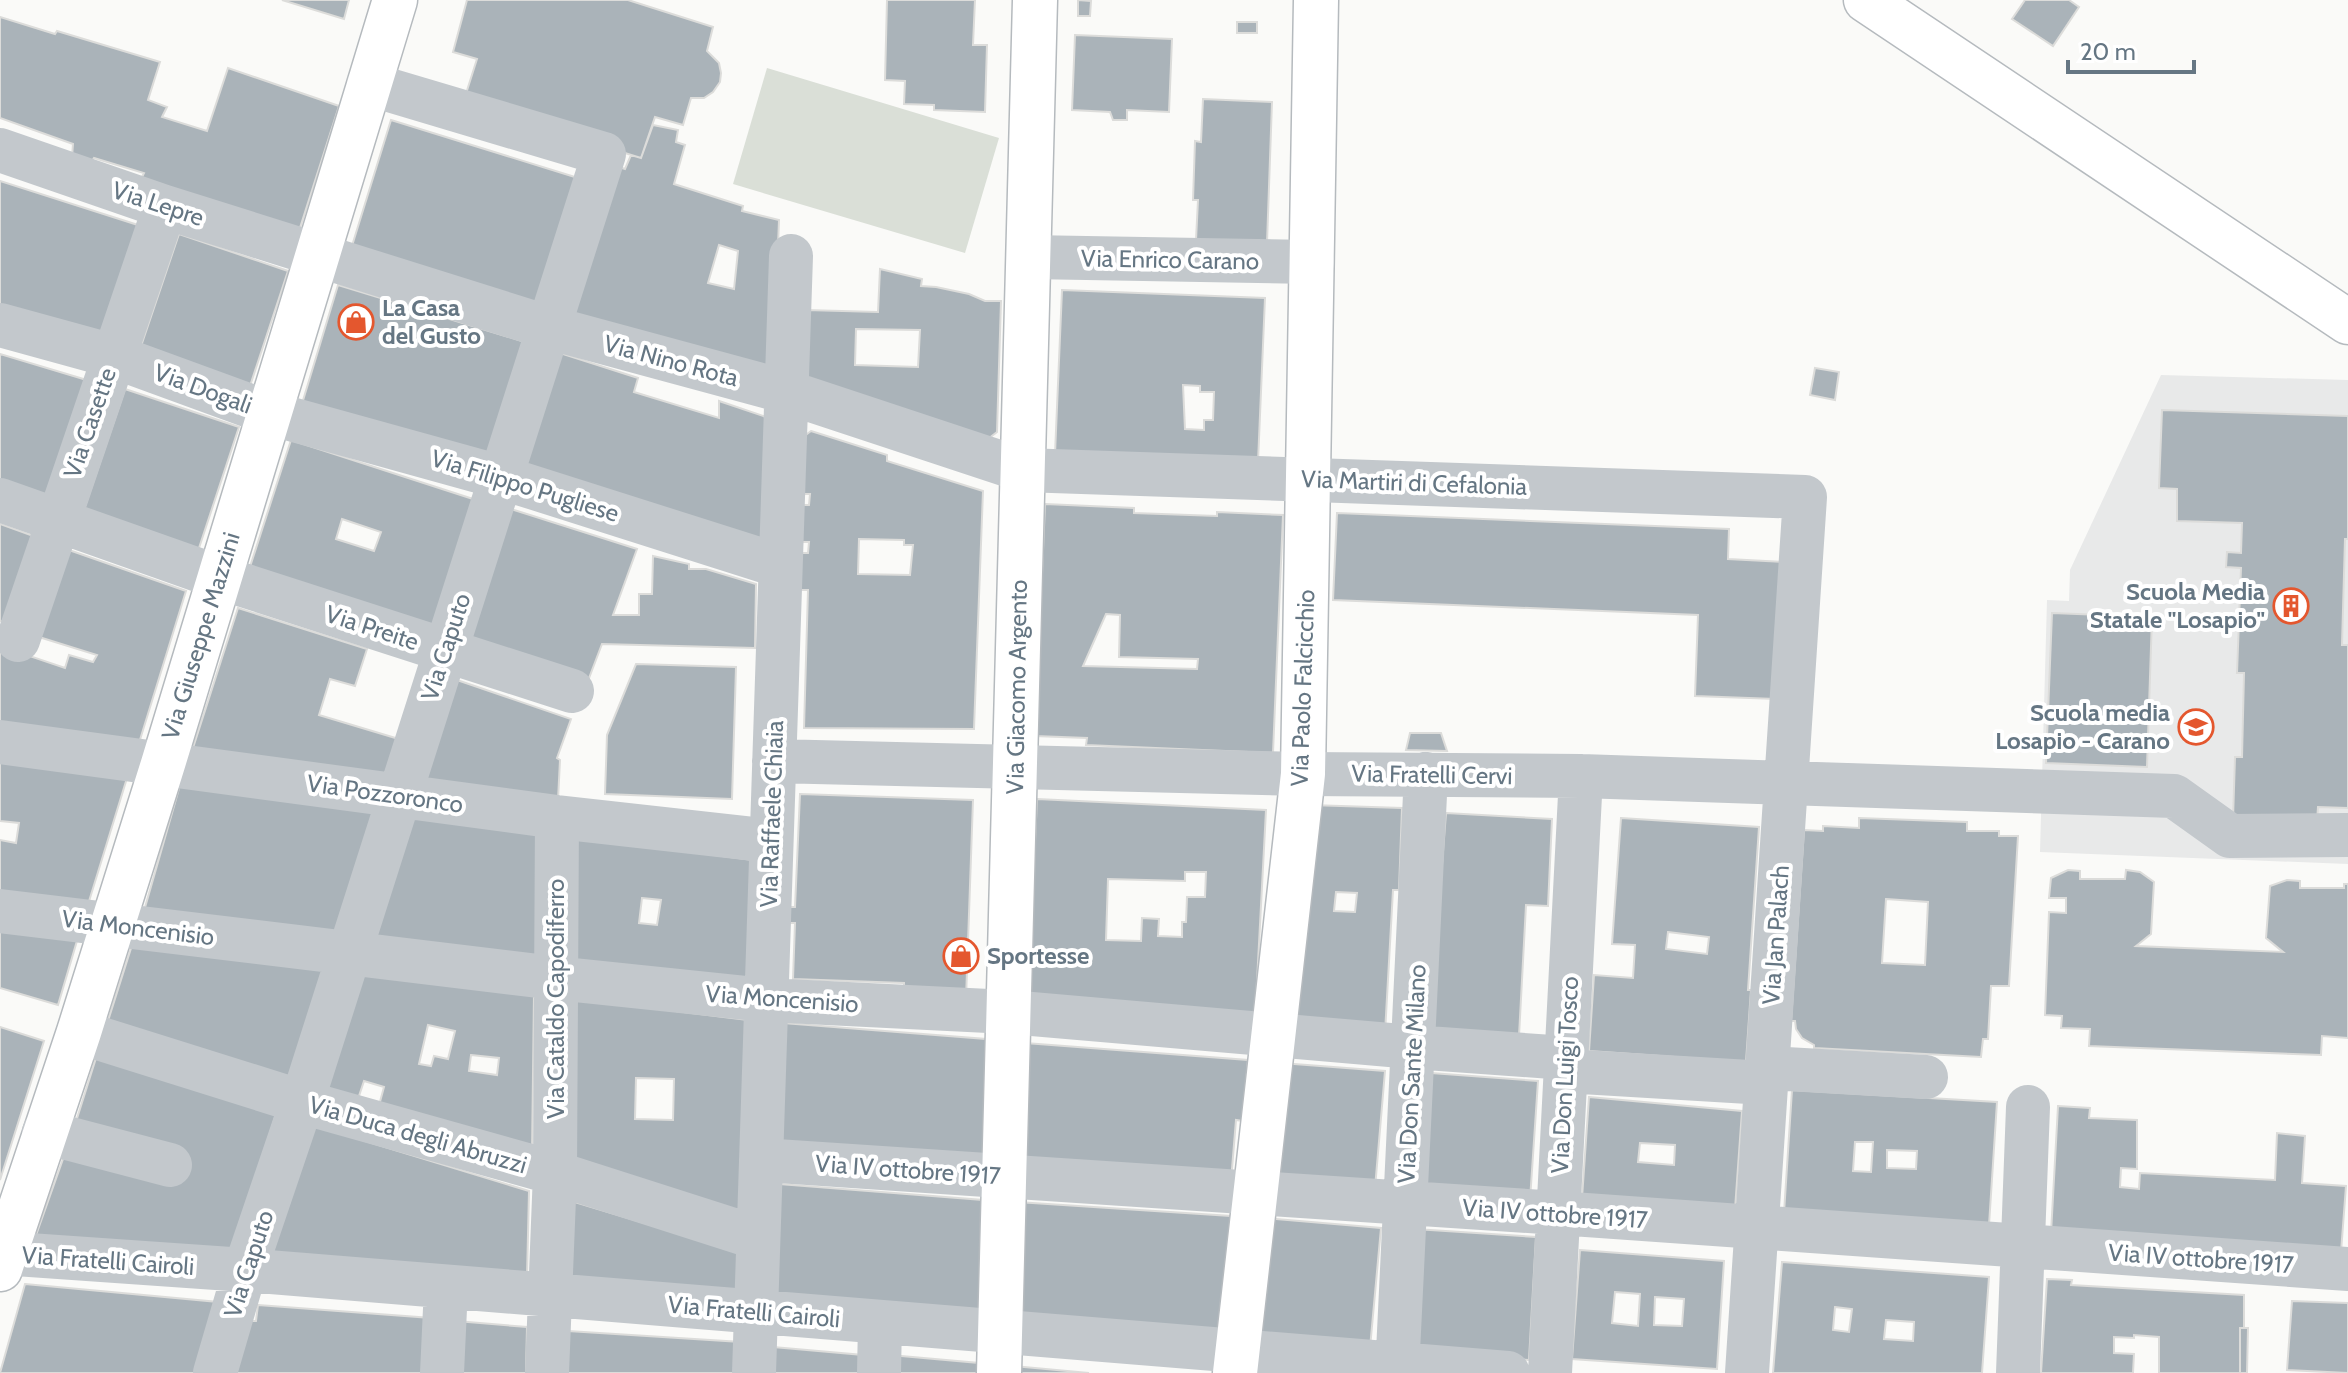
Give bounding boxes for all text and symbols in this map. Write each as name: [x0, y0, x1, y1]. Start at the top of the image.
scale bar: [2068, 24, 2194, 74]
text: 20 m: [2080, 37, 2136, 66]
street label: Via Lepre: [109, 175, 208, 232]
street label: Via Enrico Carano: [1081, 243, 1259, 276]
place label: La Casa del Gusto: [382, 293, 481, 350]
shop icon: La Casa del Gusto: [337, 303, 375, 341]
street label: Via Nino Rota: [601, 329, 742, 393]
street label: Via Dogali: [150, 357, 256, 420]
street label: Via Casette: [57, 364, 122, 482]
street label: Via Filippo Pugliese: [428, 443, 622, 528]
street label: Via Martiri di Cefalonia: [1301, 464, 1528, 501]
street label: Via Giuseppe Mazzini: [155, 529, 246, 743]
place label: Scuola Media Statale "Losapio": [2090, 577, 2265, 634]
street label: Via Giacomo Argento: [1000, 579, 1033, 795]
building icon: Scuola Media Statale "Losapio": [2272, 587, 2310, 625]
street label: Via Paolo Falcicchio: [1285, 589, 1320, 787]
street label: Via Caputo: [415, 590, 476, 704]
street label: Via Preite: [322, 599, 422, 656]
place label: Scuola media Losapio - Carano: [1995, 698, 2170, 755]
school or university icon: Scuola media Losapio - Carano: [2177, 708, 2215, 746]
street label: Via Raffaele Chiaia: [754, 719, 789, 908]
street label: Via Fratelli Cervi: [1351, 759, 1513, 790]
street label: Via Pozzoronco: [305, 768, 465, 819]
street label: Via Jan Palach: [1756, 864, 1795, 1006]
street label: Via Cataldo Capodiferro: [541, 879, 570, 1119]
street label: Via Moncenisio: [60, 904, 216, 951]
shop icon: Sportesse: [942, 937, 980, 975]
place label: Sportesse: [987, 941, 1089, 970]
street label: Via Don Sante Milano: [1391, 964, 1432, 1184]
street label: Via Don Luigi Tosco: [1545, 976, 1584, 1174]
street label: Via Moncenisio: [705, 979, 859, 1018]
street label: Via Duca degli Abruzzi: [306, 1090, 530, 1179]
street label: Via IV ottobre 1917: [814, 1149, 1002, 1190]
street label: Via IV ottobre 1917: [1461, 1193, 1649, 1234]
street label: Via Caputo: [218, 1207, 279, 1321]
street label: Via IV ottobre 1917: [2107, 1238, 2295, 1279]
street label: Via Fratelli Cairoli: [21, 1240, 195, 1281]
street label: Via Fratelli Cairoli: [667, 1290, 841, 1333]

